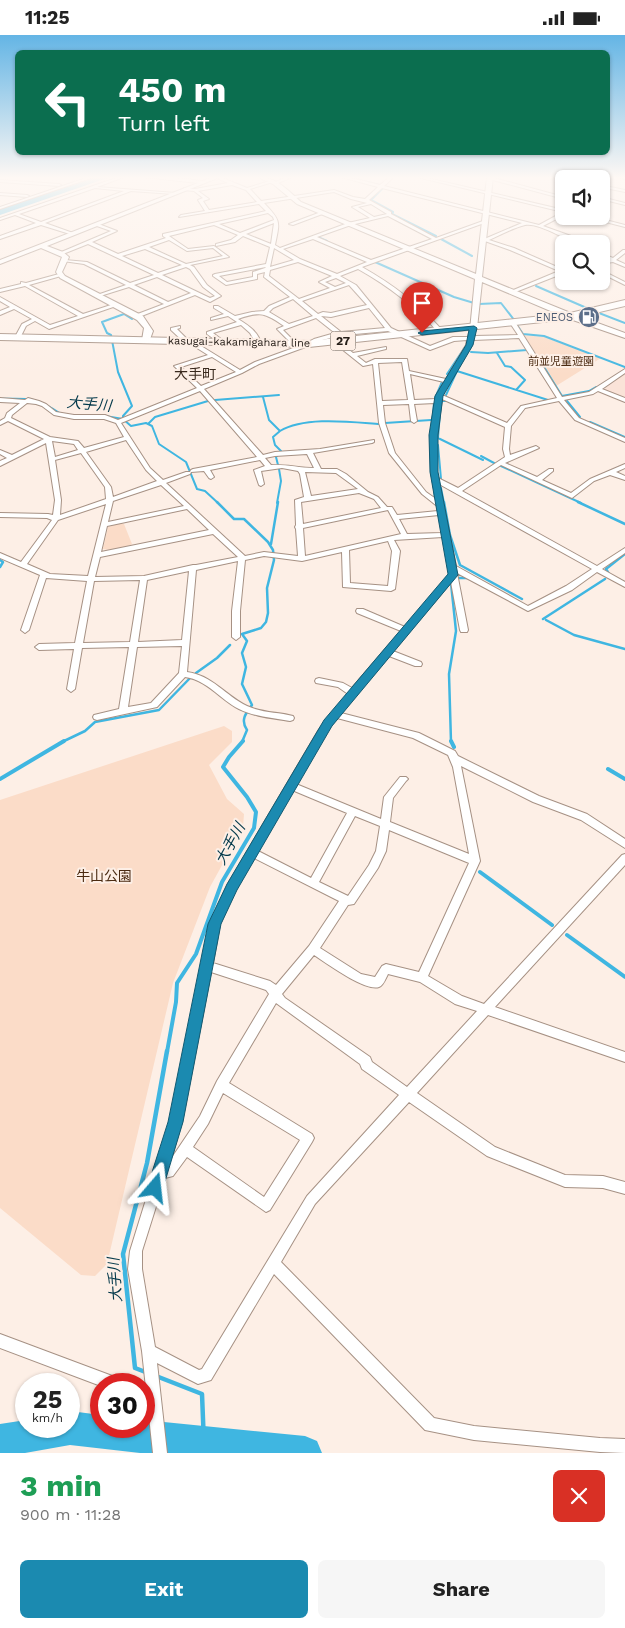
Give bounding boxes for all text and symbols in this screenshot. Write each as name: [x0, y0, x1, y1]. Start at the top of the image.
text: 11:25: [25, 6, 70, 29]
text: 450 m: [118, 69, 227, 111]
icon: left: [35, 70, 100, 135]
text: Turn left: [118, 111, 210, 136]
map controls: [555, 170, 610, 290]
button: sound: [555, 170, 610, 225]
button: search: [555, 235, 610, 290]
pin: [401, 282, 443, 333]
icon: arrive: [408, 289, 436, 317]
fuel station icon: ENEOS: [577, 305, 601, 329]
place label: ENEOS: [536, 311, 573, 324]
road number: 27: [330, 331, 356, 351]
street label: kasugai-kakamigahara line: [168, 334, 310, 350]
park label: 前並児童遊園: [528, 355, 594, 368]
district label: 大手町: [174, 366, 216, 382]
water label: 大手川: [66, 393, 114, 415]
water label: 大手川: [211, 818, 250, 868]
park label: 牛山公園: [76, 868, 132, 884]
position arrow: [128, 1161, 180, 1213]
water label: 大手川: [104, 1255, 126, 1303]
speed limit sign: 30: [90, 1373, 155, 1438]
text: 25: [33, 1385, 62, 1414]
text: km/h: [32, 1411, 63, 1425]
text: 3 min: [20, 1468, 102, 1503]
button: close: [553, 1470, 605, 1522]
text: 900 m · 11:28: [20, 1505, 121, 1524]
button: Exit: [20, 1560, 308, 1618]
button: Share: [318, 1560, 605, 1618]

